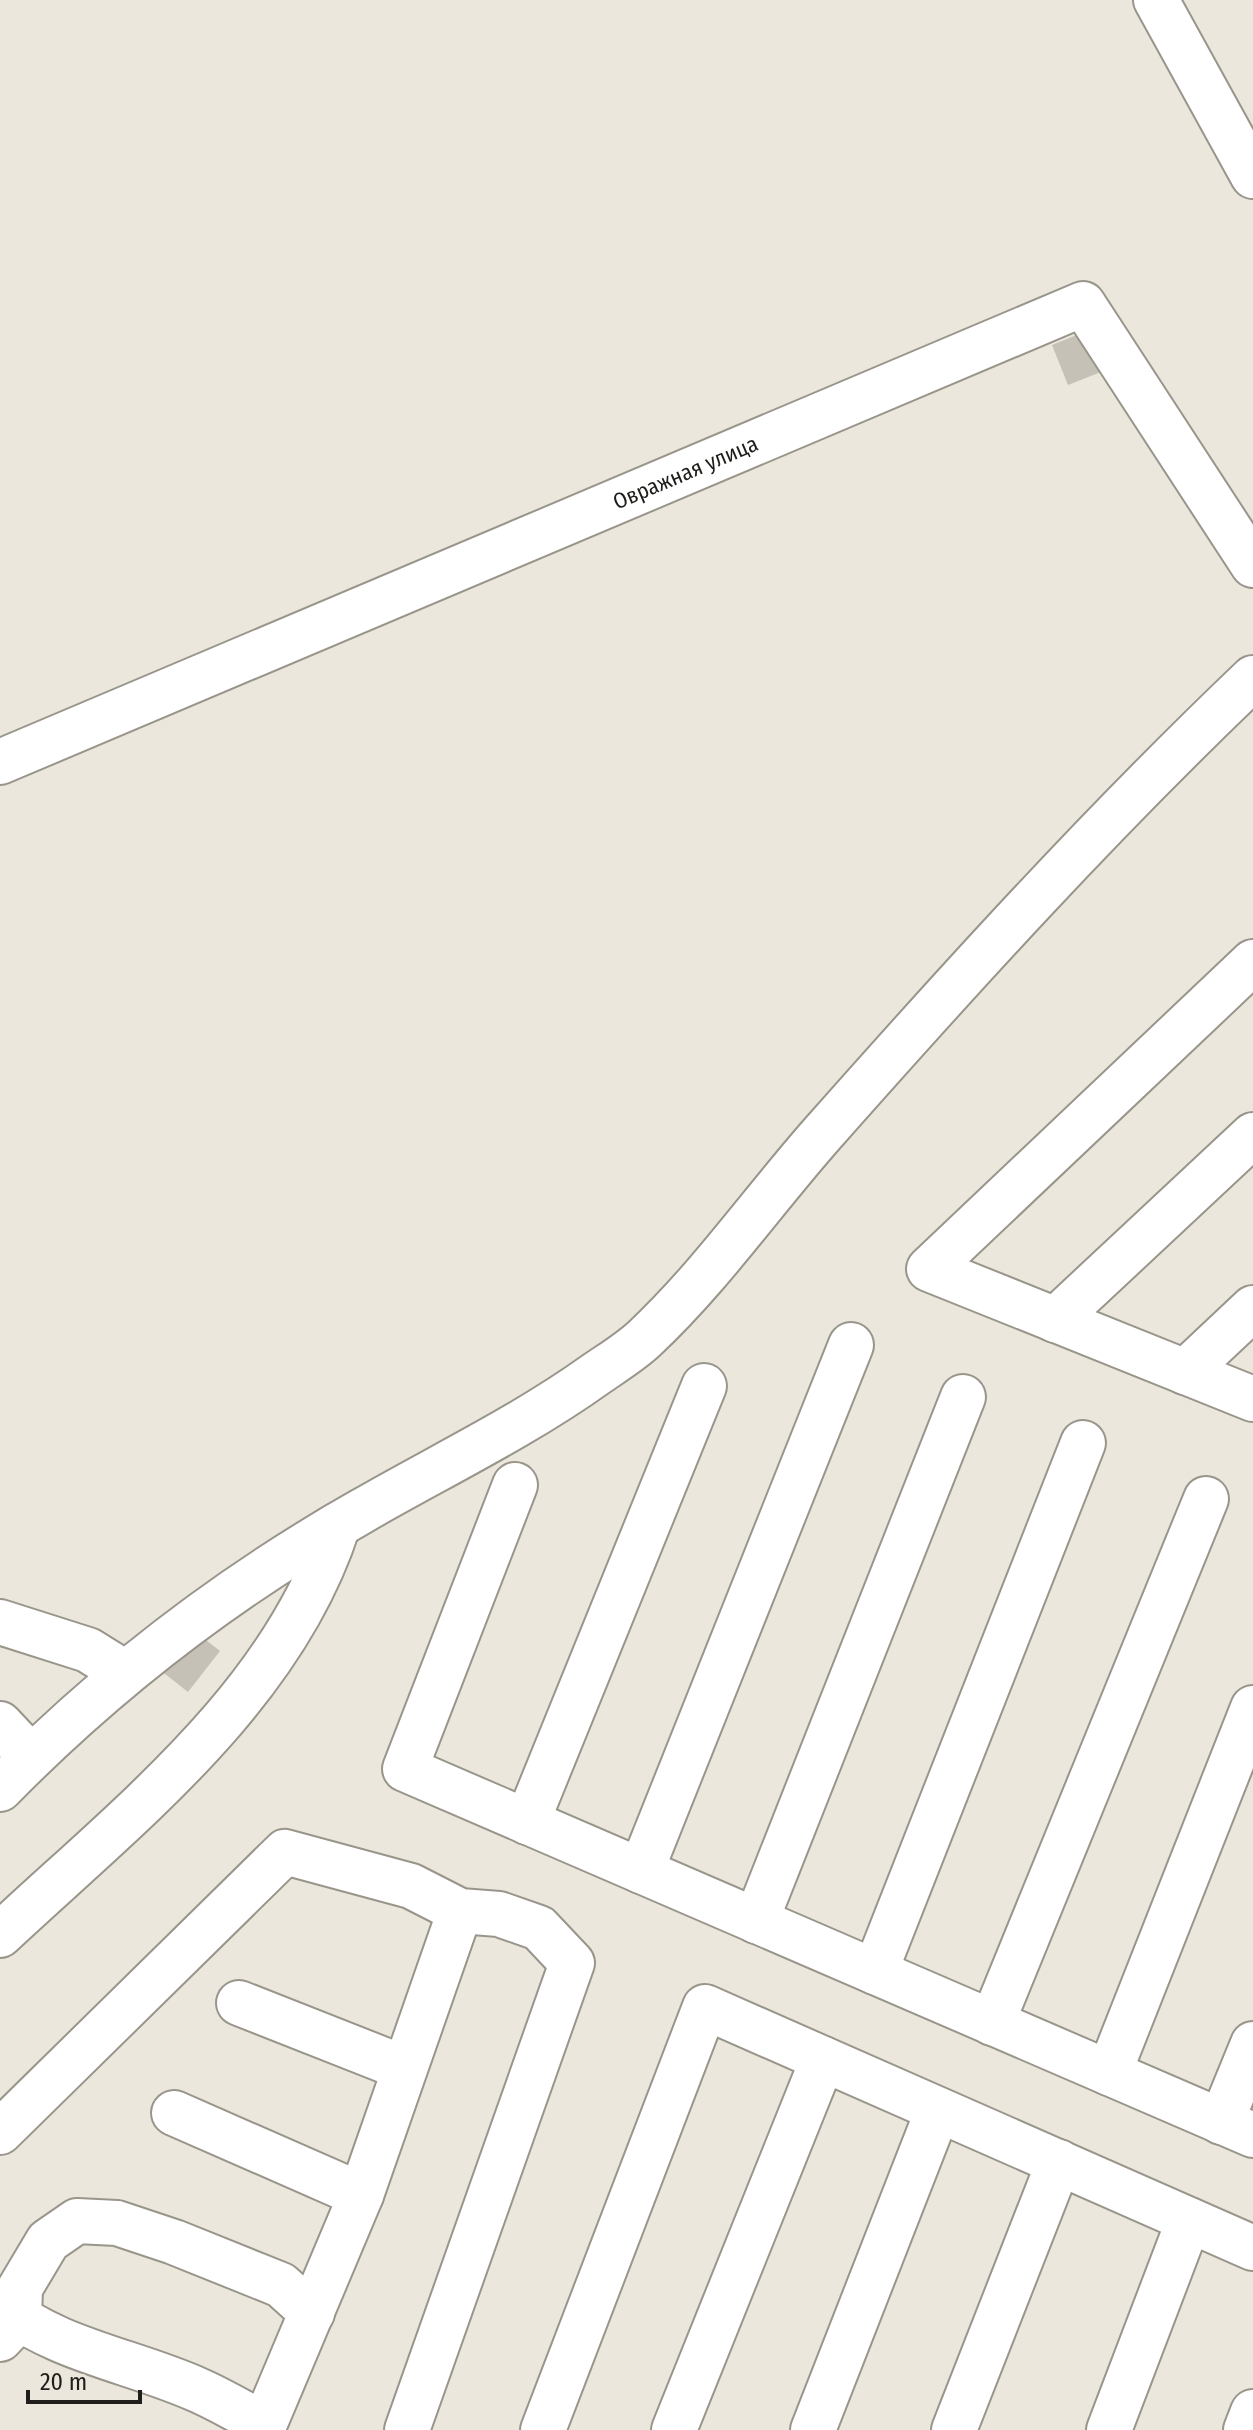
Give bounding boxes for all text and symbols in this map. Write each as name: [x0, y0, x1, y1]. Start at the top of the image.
street label: Овражная улица: [609, 430, 762, 515]
scale bar: [28, 2354, 140, 2404]
text: 20 m: [40, 2368, 87, 2396]

